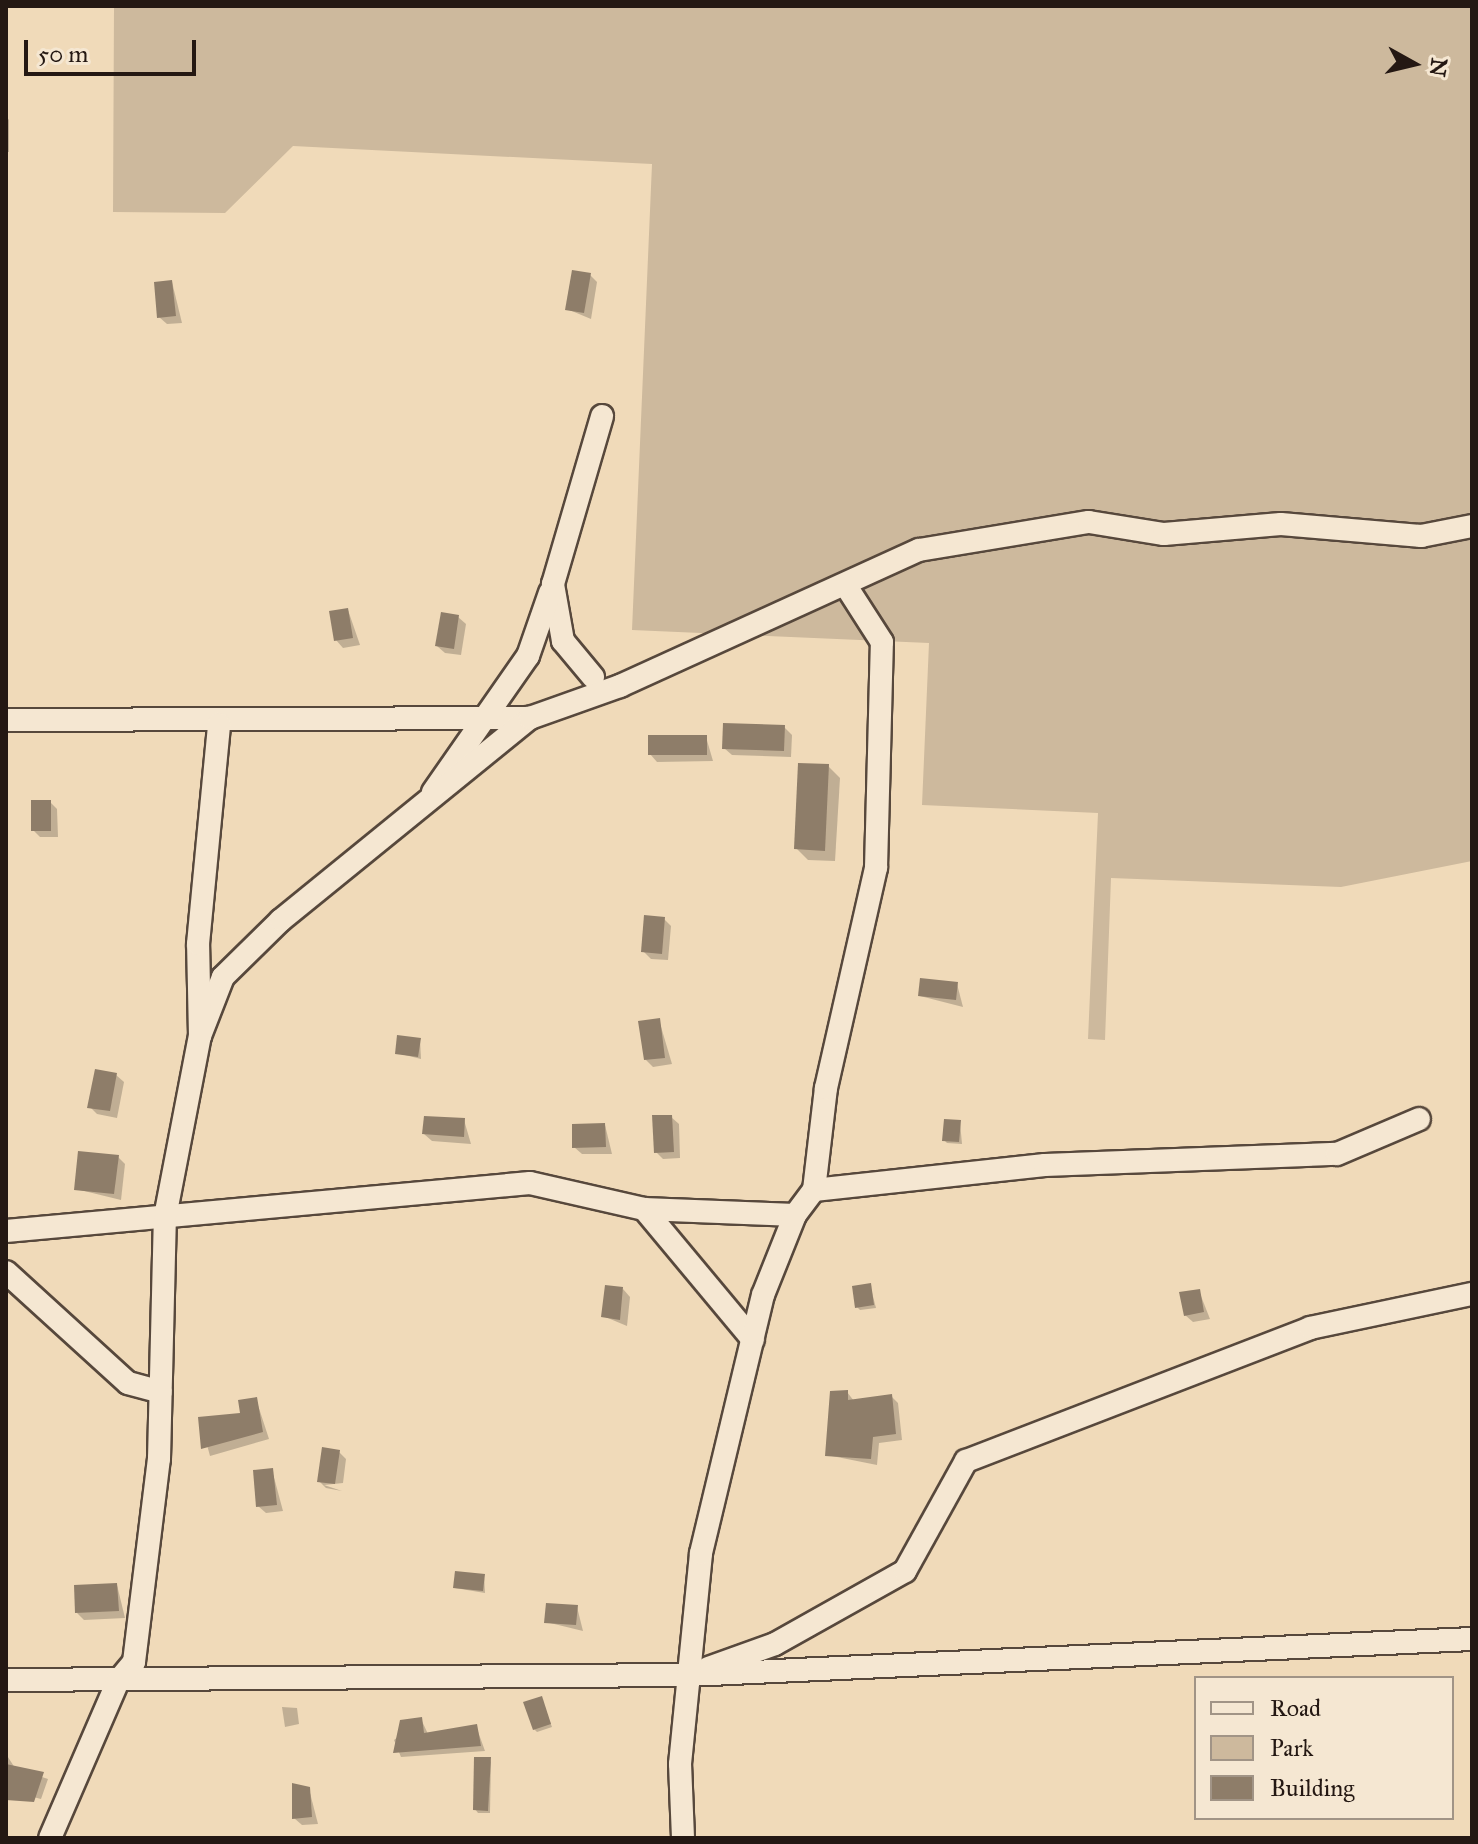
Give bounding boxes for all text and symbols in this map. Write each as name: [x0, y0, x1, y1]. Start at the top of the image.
scale bar: [28, 24, 200, 74]
north arrow: [1374, 24, 1454, 104]
text: 50 m: [38, 39, 88, 69]
text: N: [1424, 56, 1453, 79]
legend: [1194, 1676, 1454, 1820]
text: Road: [1270, 1693, 1321, 1723]
text: Park: [1270, 1733, 1313, 1763]
text: Building: [1270, 1773, 1355, 1803]

